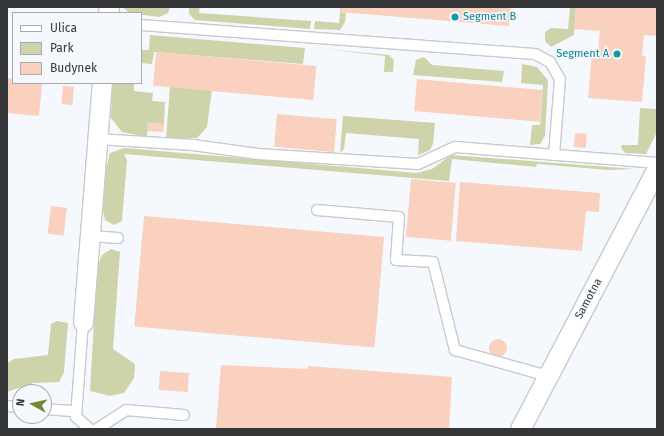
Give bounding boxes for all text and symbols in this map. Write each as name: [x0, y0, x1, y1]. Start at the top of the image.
place label: Segment B: [463, 10, 516, 24]
legend: [12, 12, 142, 84]
marker: Segment B: [450, 12, 460, 22]
text: Ulica: [50, 21, 77, 35]
text: Park: [50, 41, 74, 55]
place label: Segment A: [556, 47, 609, 61]
marker: Segment A: [612, 49, 622, 59]
text: Budynek: [50, 61, 97, 75]
street label: Samotna: [573, 276, 605, 322]
north arrow: [12, 384, 52, 424]
text: N: [14, 398, 28, 407]

